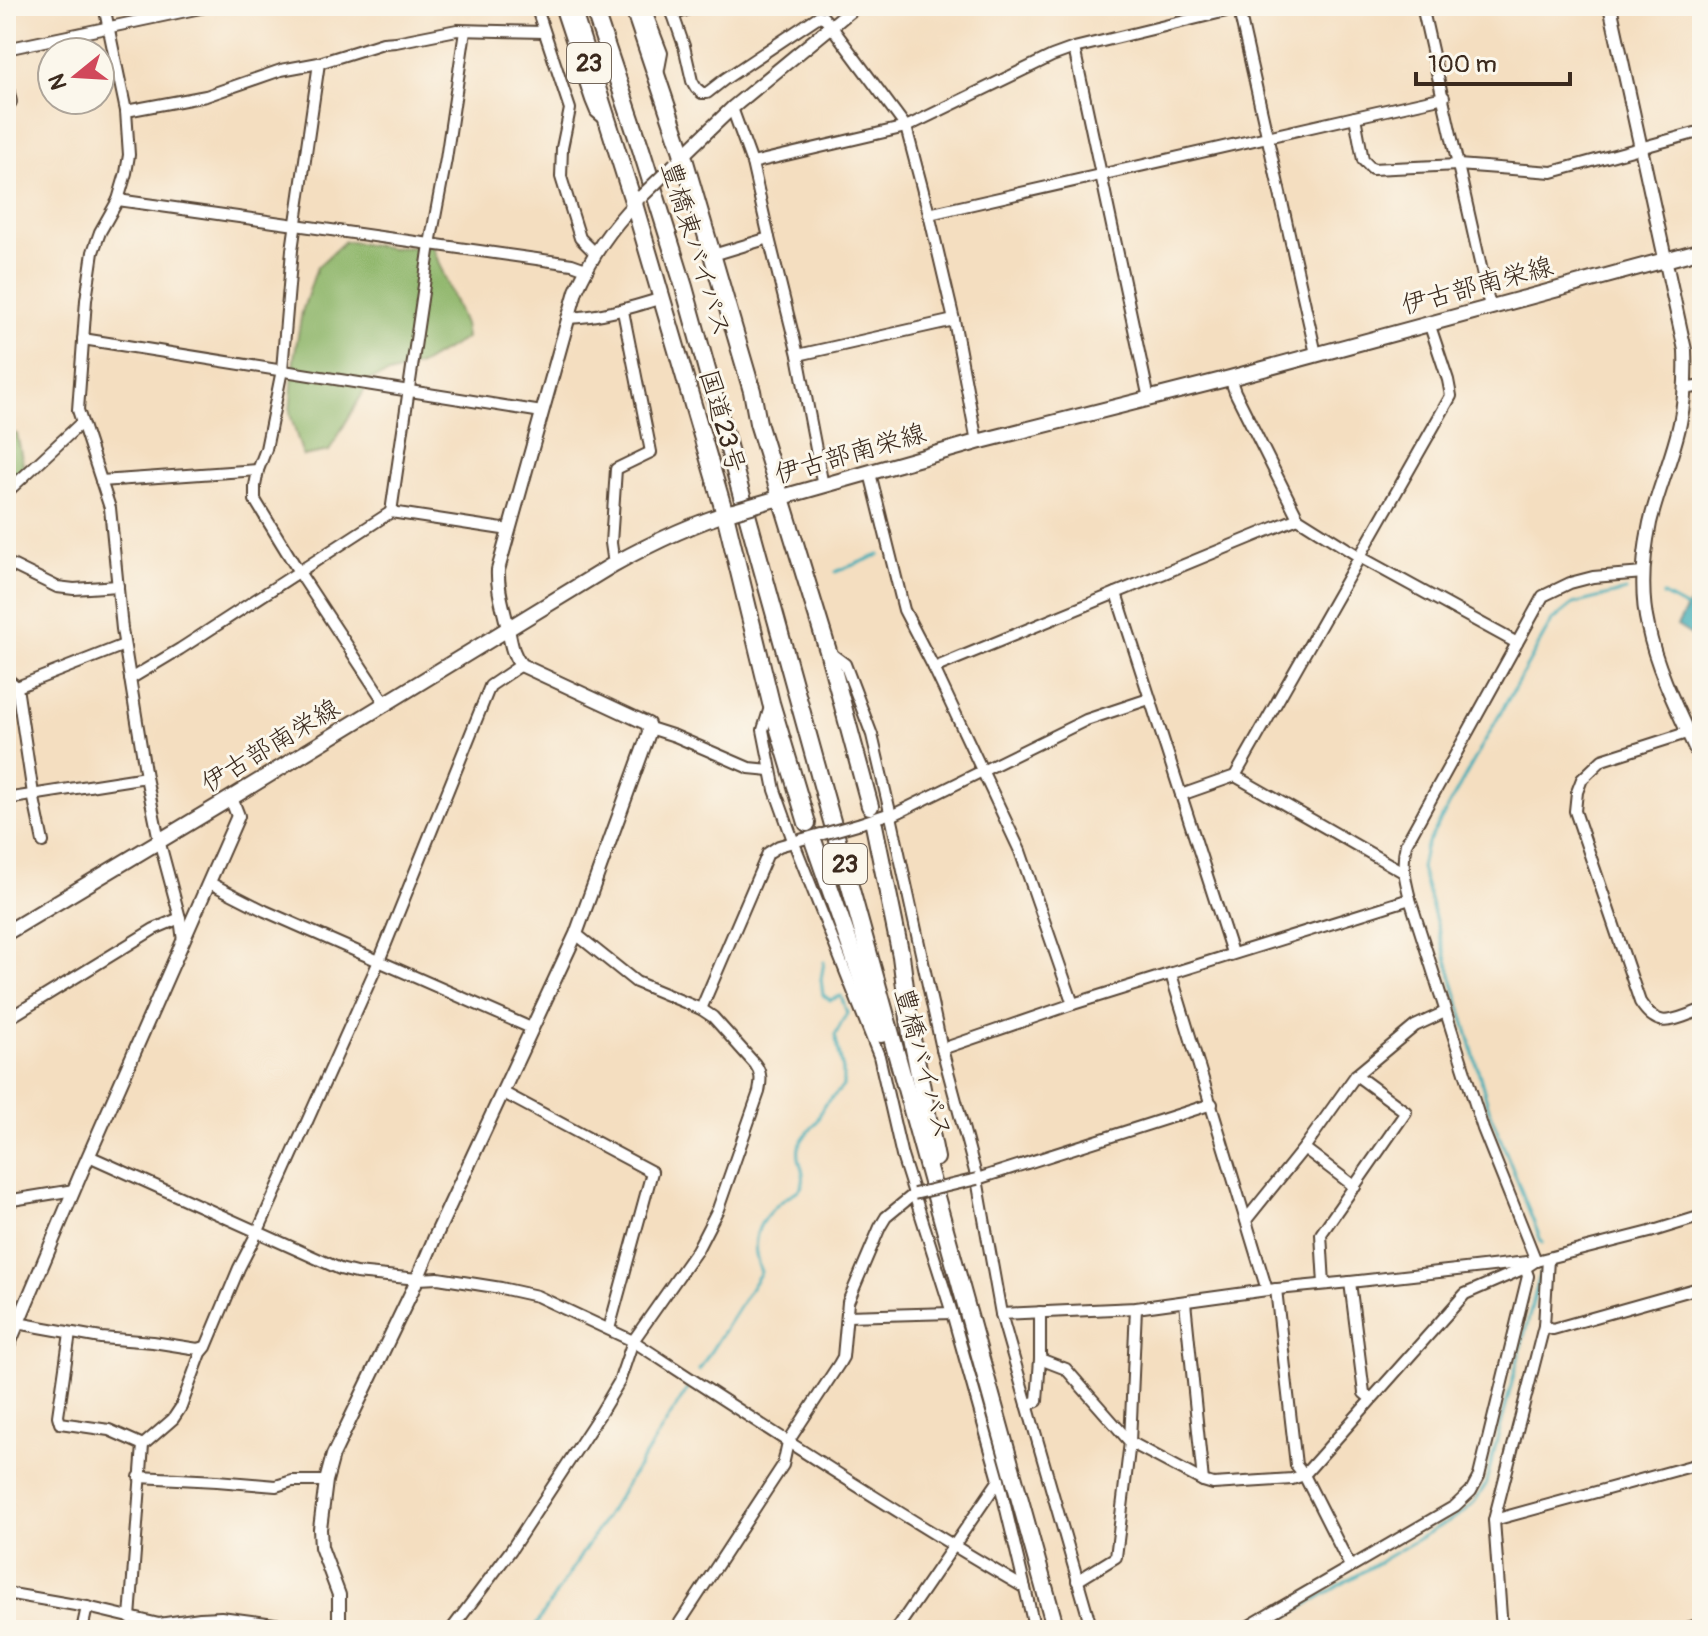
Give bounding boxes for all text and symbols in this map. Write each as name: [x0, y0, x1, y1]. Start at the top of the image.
north arrow: [36, 36, 116, 116]
scale bar: [1416, 36, 1570, 86]
road number: 23: [567, 43, 611, 83]
text: 100 m: [1428, 50, 1497, 79]
text: N: [42, 70, 74, 93]
street label: 豊橋東バイパス: [654, 158, 738, 341]
street label: 伊古部南栄線: [1398, 250, 1557, 322]
street label: 国道23号: [692, 366, 752, 477]
street label: 伊古部南栄線: [771, 417, 930, 491]
street label: 伊古部南栄線: [195, 692, 346, 800]
road number: 23: [823, 844, 867, 884]
street label: 豊橋バイパス: [887, 984, 959, 1142]

